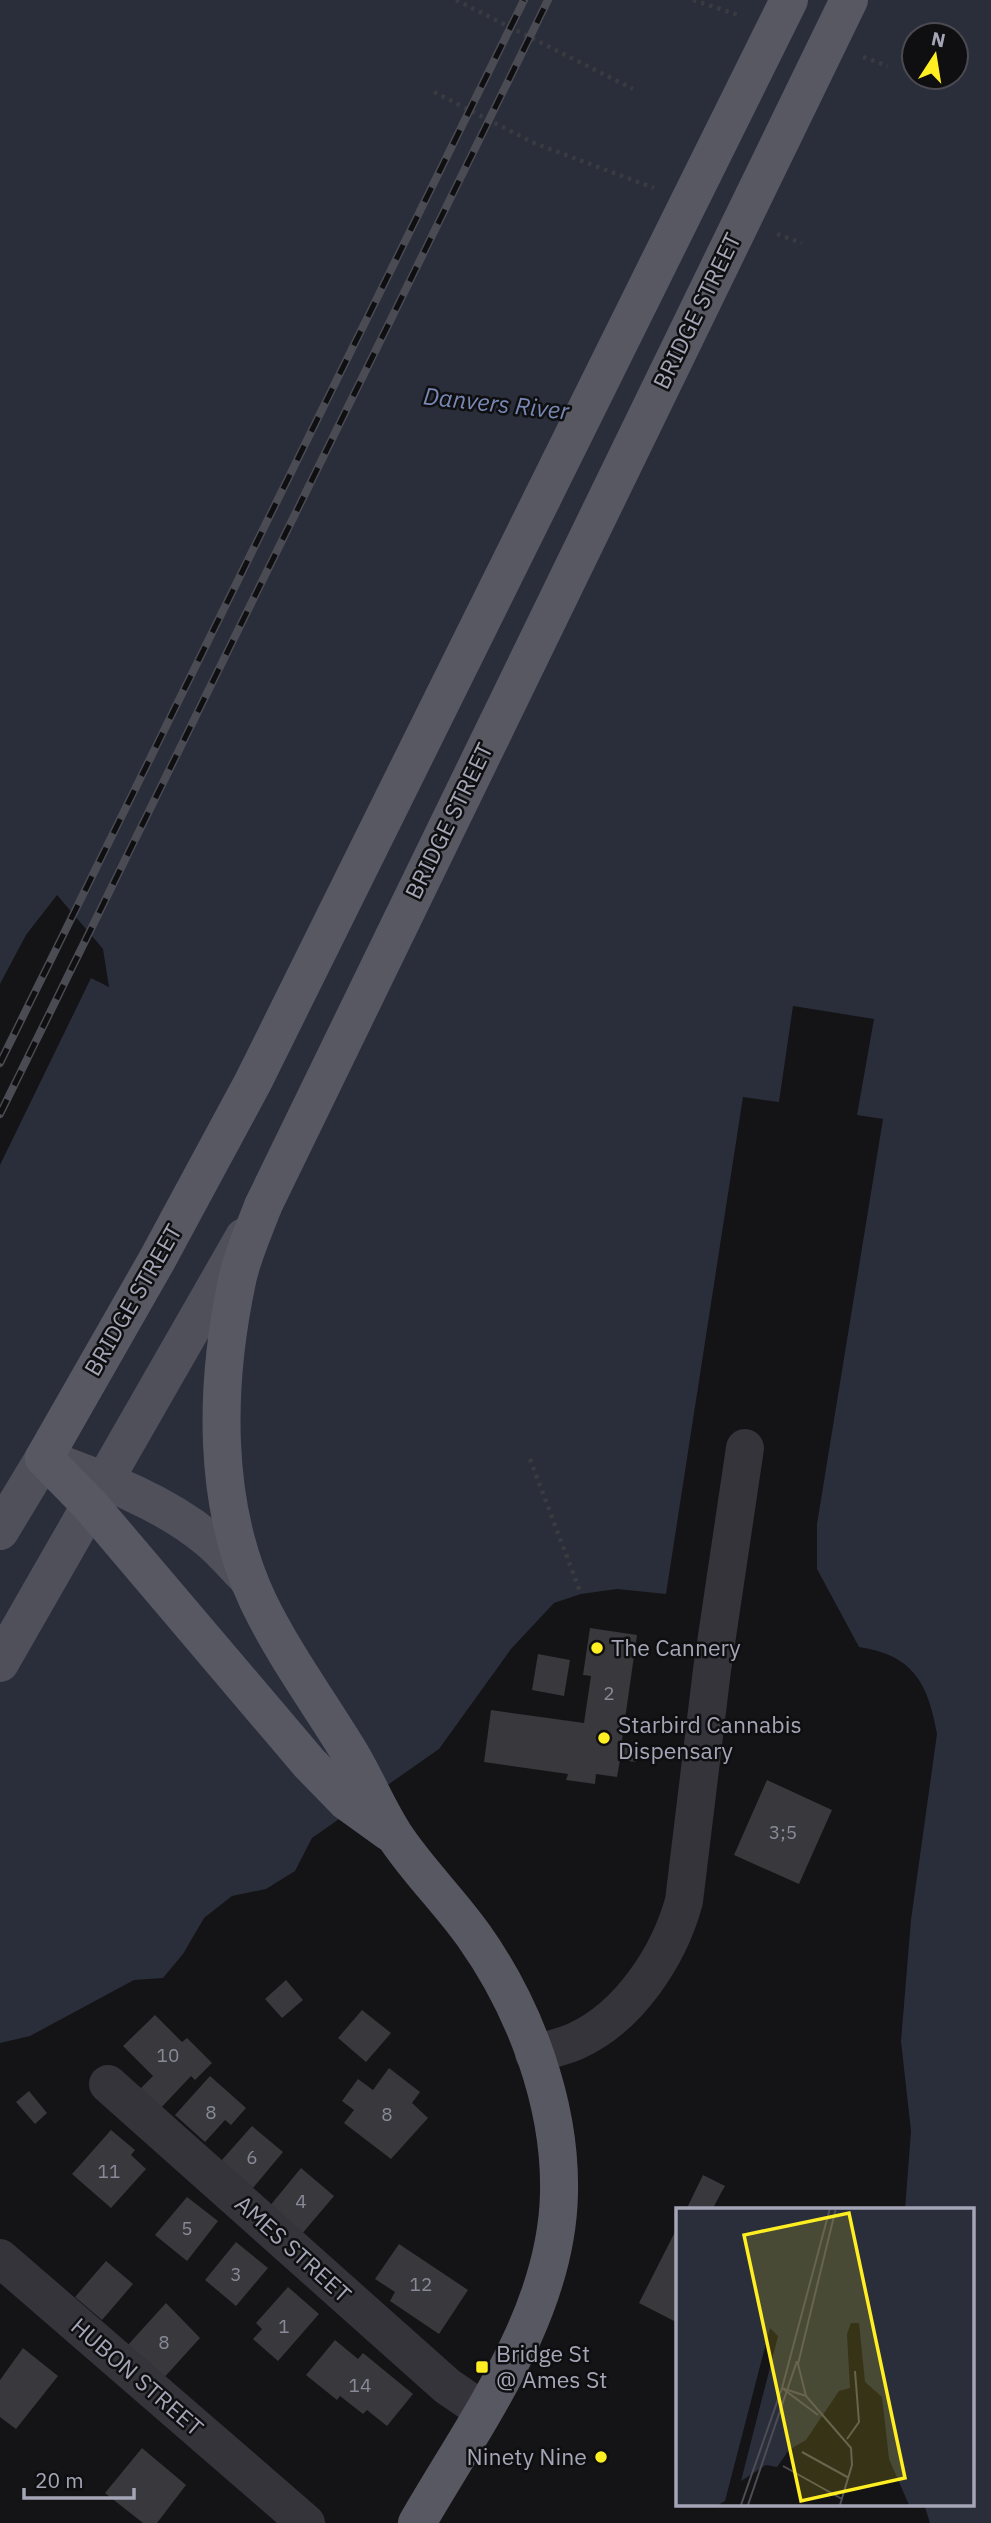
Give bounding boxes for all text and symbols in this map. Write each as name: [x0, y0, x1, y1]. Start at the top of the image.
north arrow: [900, 21, 970, 91]
text: N: [929, 26, 948, 53]
street label: BRIDGE STREET: [645, 228, 747, 394]
water label: Danvers River: [422, 379, 572, 427]
street label: BRIDGE STREET: [397, 738, 499, 904]
street label: BRIDGE STREET: [77, 1218, 188, 1381]
place label: The Cannery: [611, 1632, 741, 1662]
marker: The Cannery: [589, 1640, 605, 1656]
house number: 2: [603, 1681, 615, 1705]
place label: Starbird Cannabis Dispensary: [618, 1709, 802, 1765]
marker: Starbird Cannabis Dispensary: [596, 1730, 612, 1746]
house number: 3;5: [769, 1820, 797, 1844]
house number: 10: [157, 2043, 179, 2067]
house number: 8: [205, 2100, 217, 2124]
house number: 8: [381, 2102, 393, 2126]
house number: 6: [246, 2145, 258, 2169]
house number: 11: [98, 2159, 120, 2183]
street label: AMES STREET: [229, 2188, 358, 2308]
house number: 4: [295, 2189, 307, 2213]
inset map: [676, 2208, 974, 2506]
house number: 5: [181, 2216, 193, 2240]
house number: 3: [230, 2262, 242, 2286]
house number: 12: [410, 2272, 432, 2296]
street label: HUBON STREET: [65, 2311, 210, 2442]
house number: 1: [278, 2314, 290, 2338]
house number: 8: [158, 2330, 170, 2354]
place label: Bridge St @ Ames St: [496, 2338, 607, 2394]
marker: Bridge St @ Ames St: [474, 2359, 490, 2375]
house number: 14: [349, 2373, 371, 2397]
place label: Ninety Nine: [467, 2441, 587, 2471]
marker: Ninety Nine: [593, 2449, 609, 2465]
scale bar: [24, 2456, 135, 2500]
text: 20 m: [35, 2466, 84, 2494]

